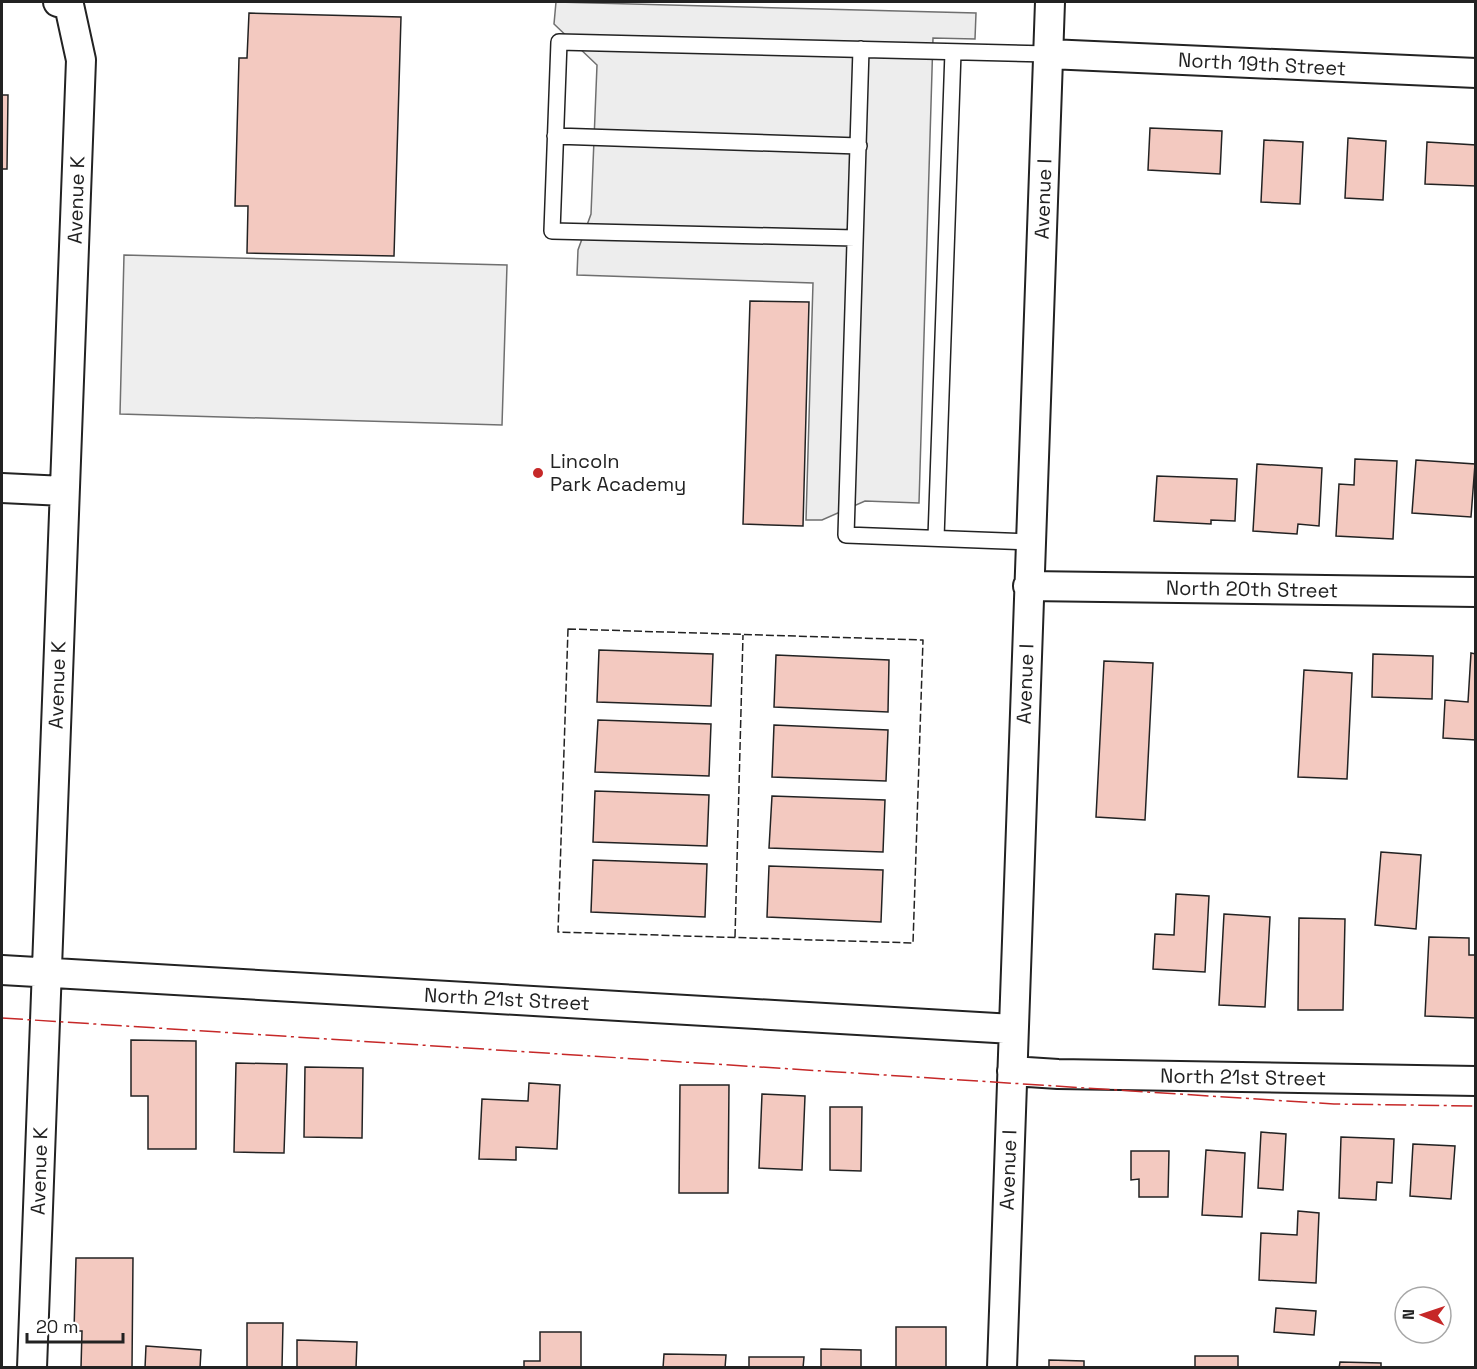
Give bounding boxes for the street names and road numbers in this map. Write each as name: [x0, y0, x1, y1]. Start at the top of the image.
street label: North 19th Street: [1177, 47, 1347, 81]
street label: Avenue K: [61, 156, 91, 244]
street label: Avenue I: [1029, 158, 1057, 240]
street label: North 20th Street: [1166, 574, 1338, 604]
street label: Avenue K: [42, 641, 72, 729]
street label: Avenue I: [1011, 643, 1039, 725]
street label: North 21st Street: [423, 982, 591, 1016]
street label: North 21st Street: [1160, 1063, 1326, 1091]
street label: Avenue K: [24, 1127, 54, 1215]
street label: Avenue I: [994, 1129, 1022, 1211]

